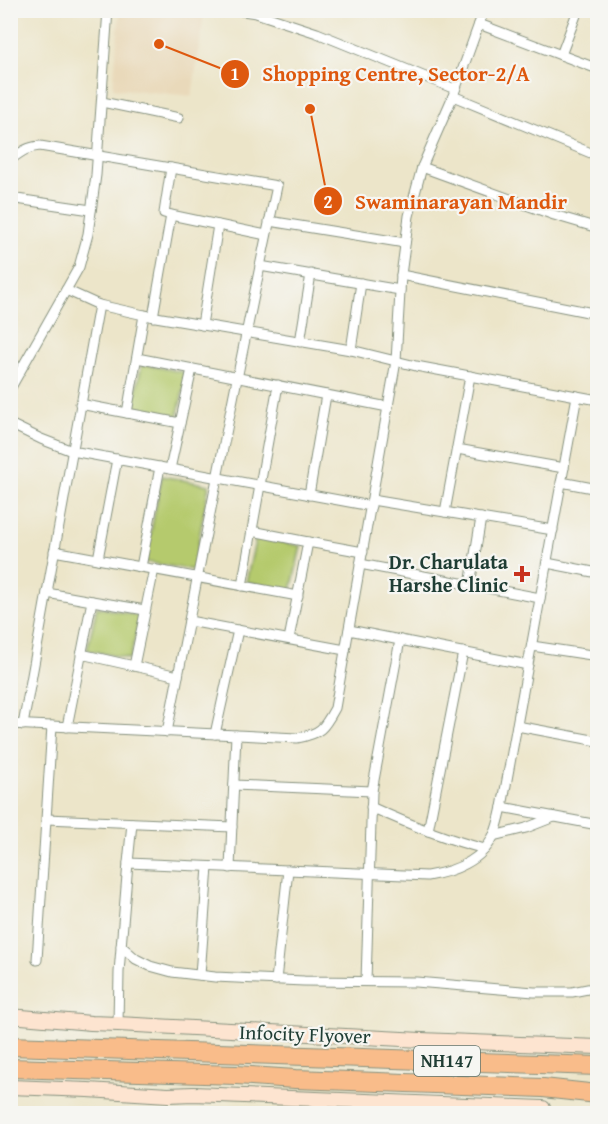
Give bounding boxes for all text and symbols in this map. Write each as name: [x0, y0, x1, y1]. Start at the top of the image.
callout: Shopping Centre, Sector-2/A: [220, 54, 542, 93]
text: Shopping Centre, Sector-2/A: [262, 58, 530, 89]
text: 1: [230, 60, 240, 87]
callout: Swaminarayan Mandir: [313, 182, 579, 221]
text: Swaminarayan Mandir: [355, 186, 567, 217]
text: 2: [323, 188, 333, 215]
place label: Dr. Charulata Harshe Clinic: [389, 547, 509, 599]
marker: Dr. Charulata Harshe Clinic: [513, 565, 531, 583]
street label: Infocity Flyover: [239, 1017, 371, 1050]
road number: NH147: [414, 1046, 480, 1076]

